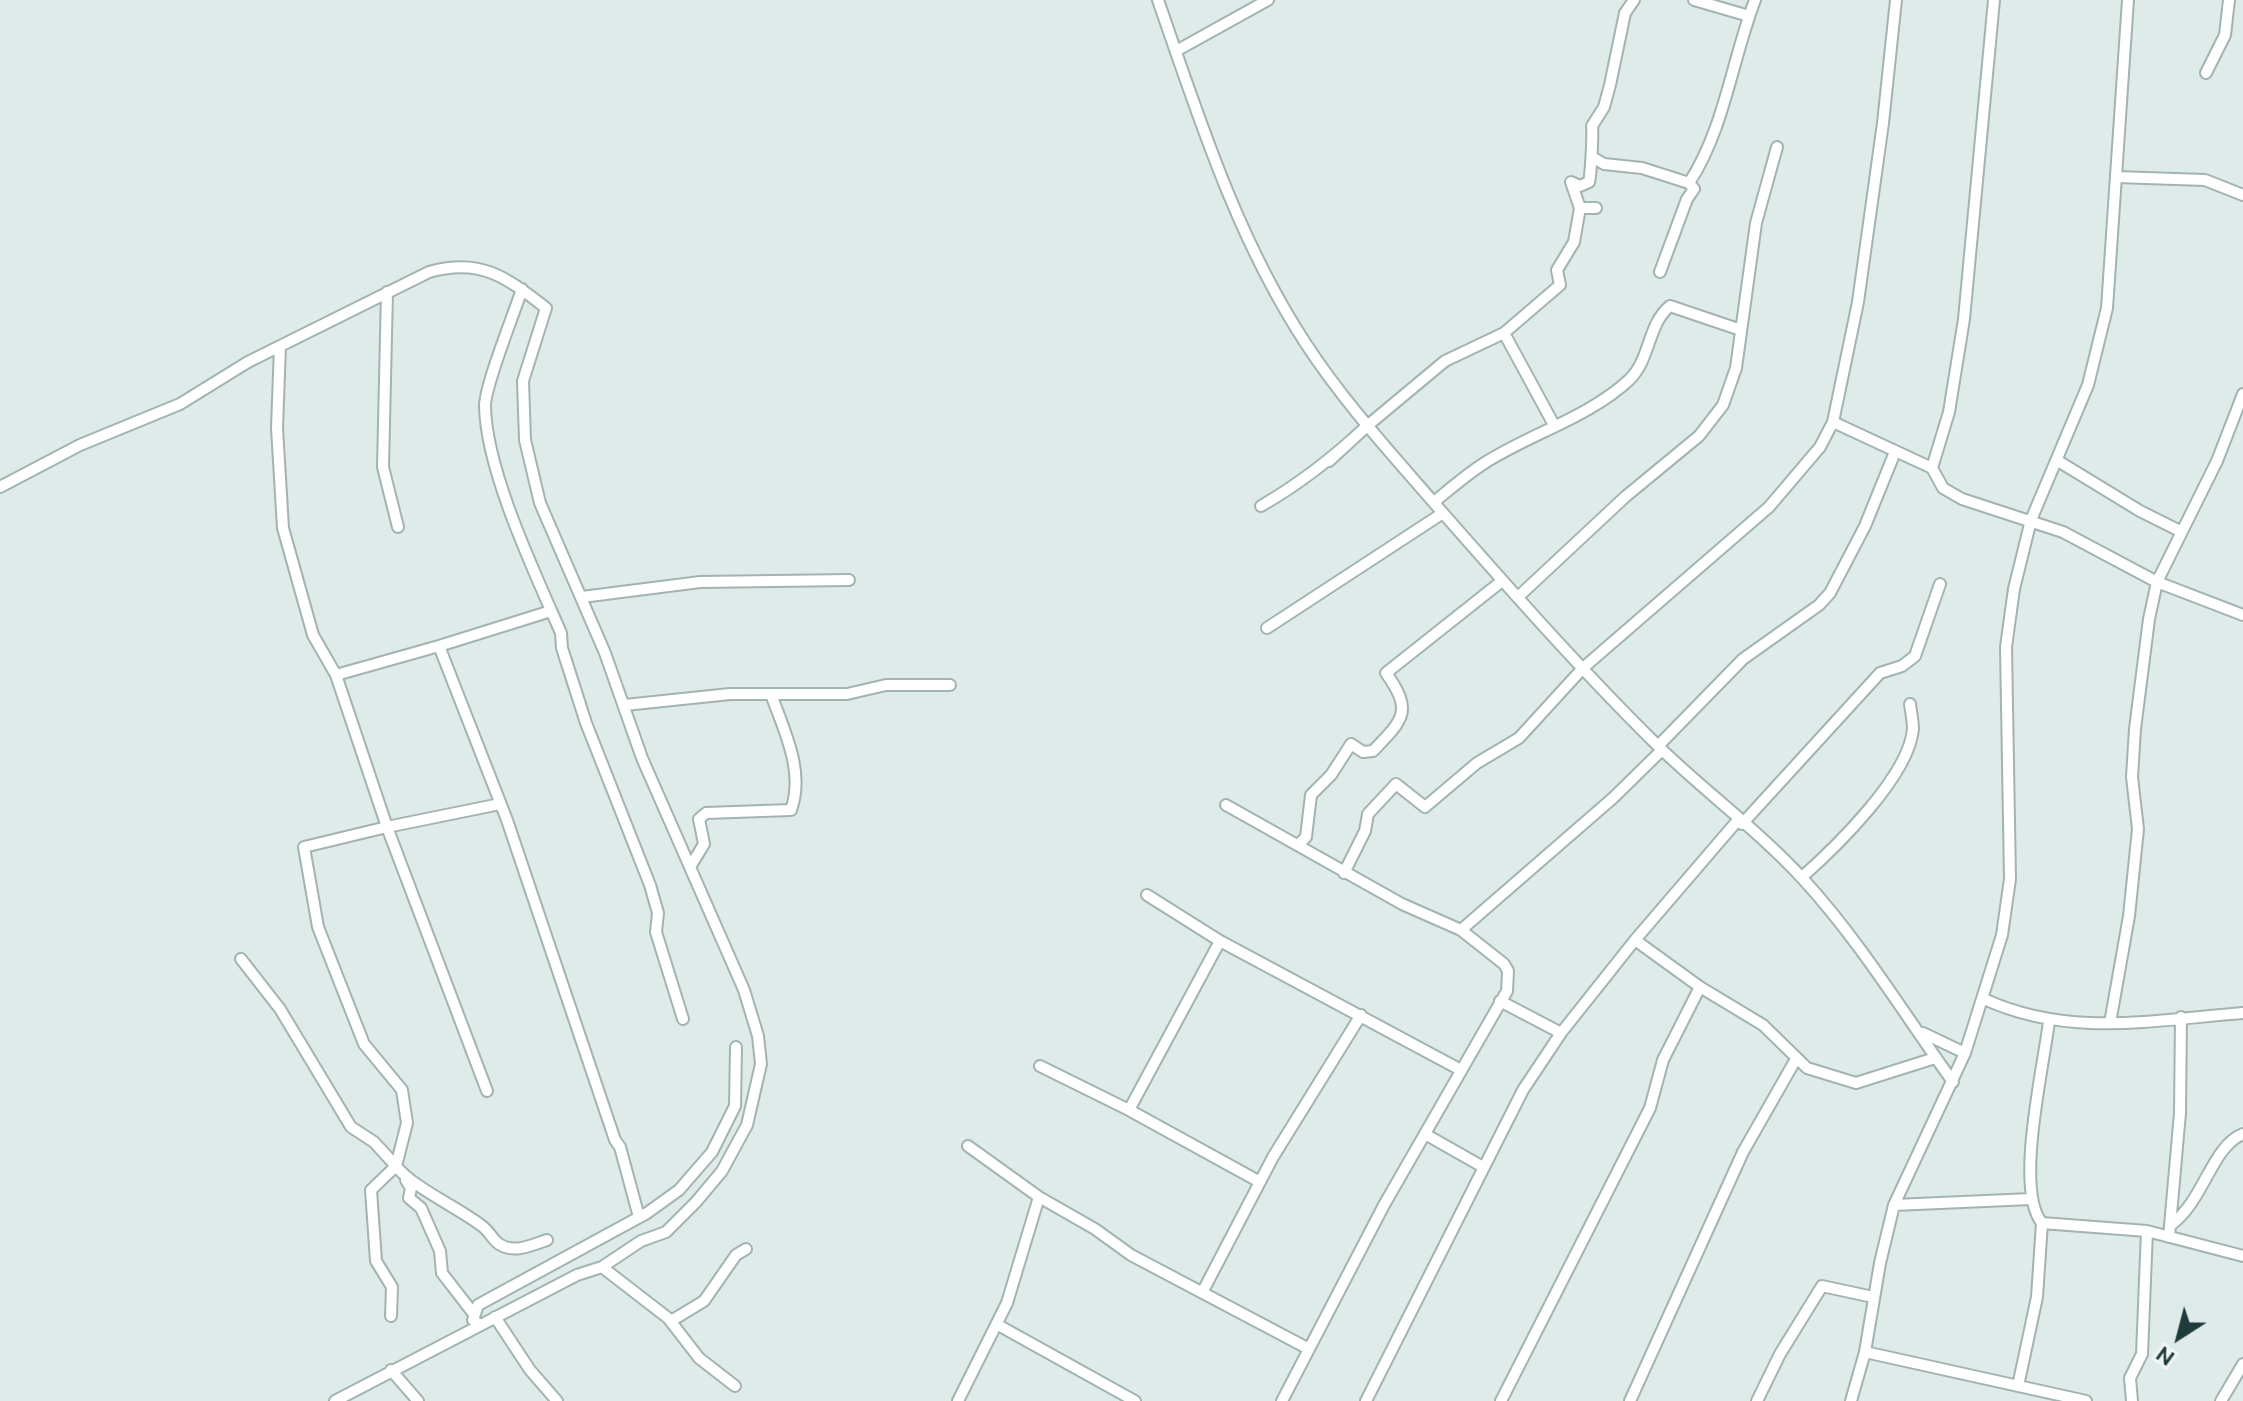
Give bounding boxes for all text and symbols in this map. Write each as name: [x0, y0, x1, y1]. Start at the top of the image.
north arrow: [2139, 1297, 2219, 1377]
text: N: [2151, 1342, 2179, 1372]

